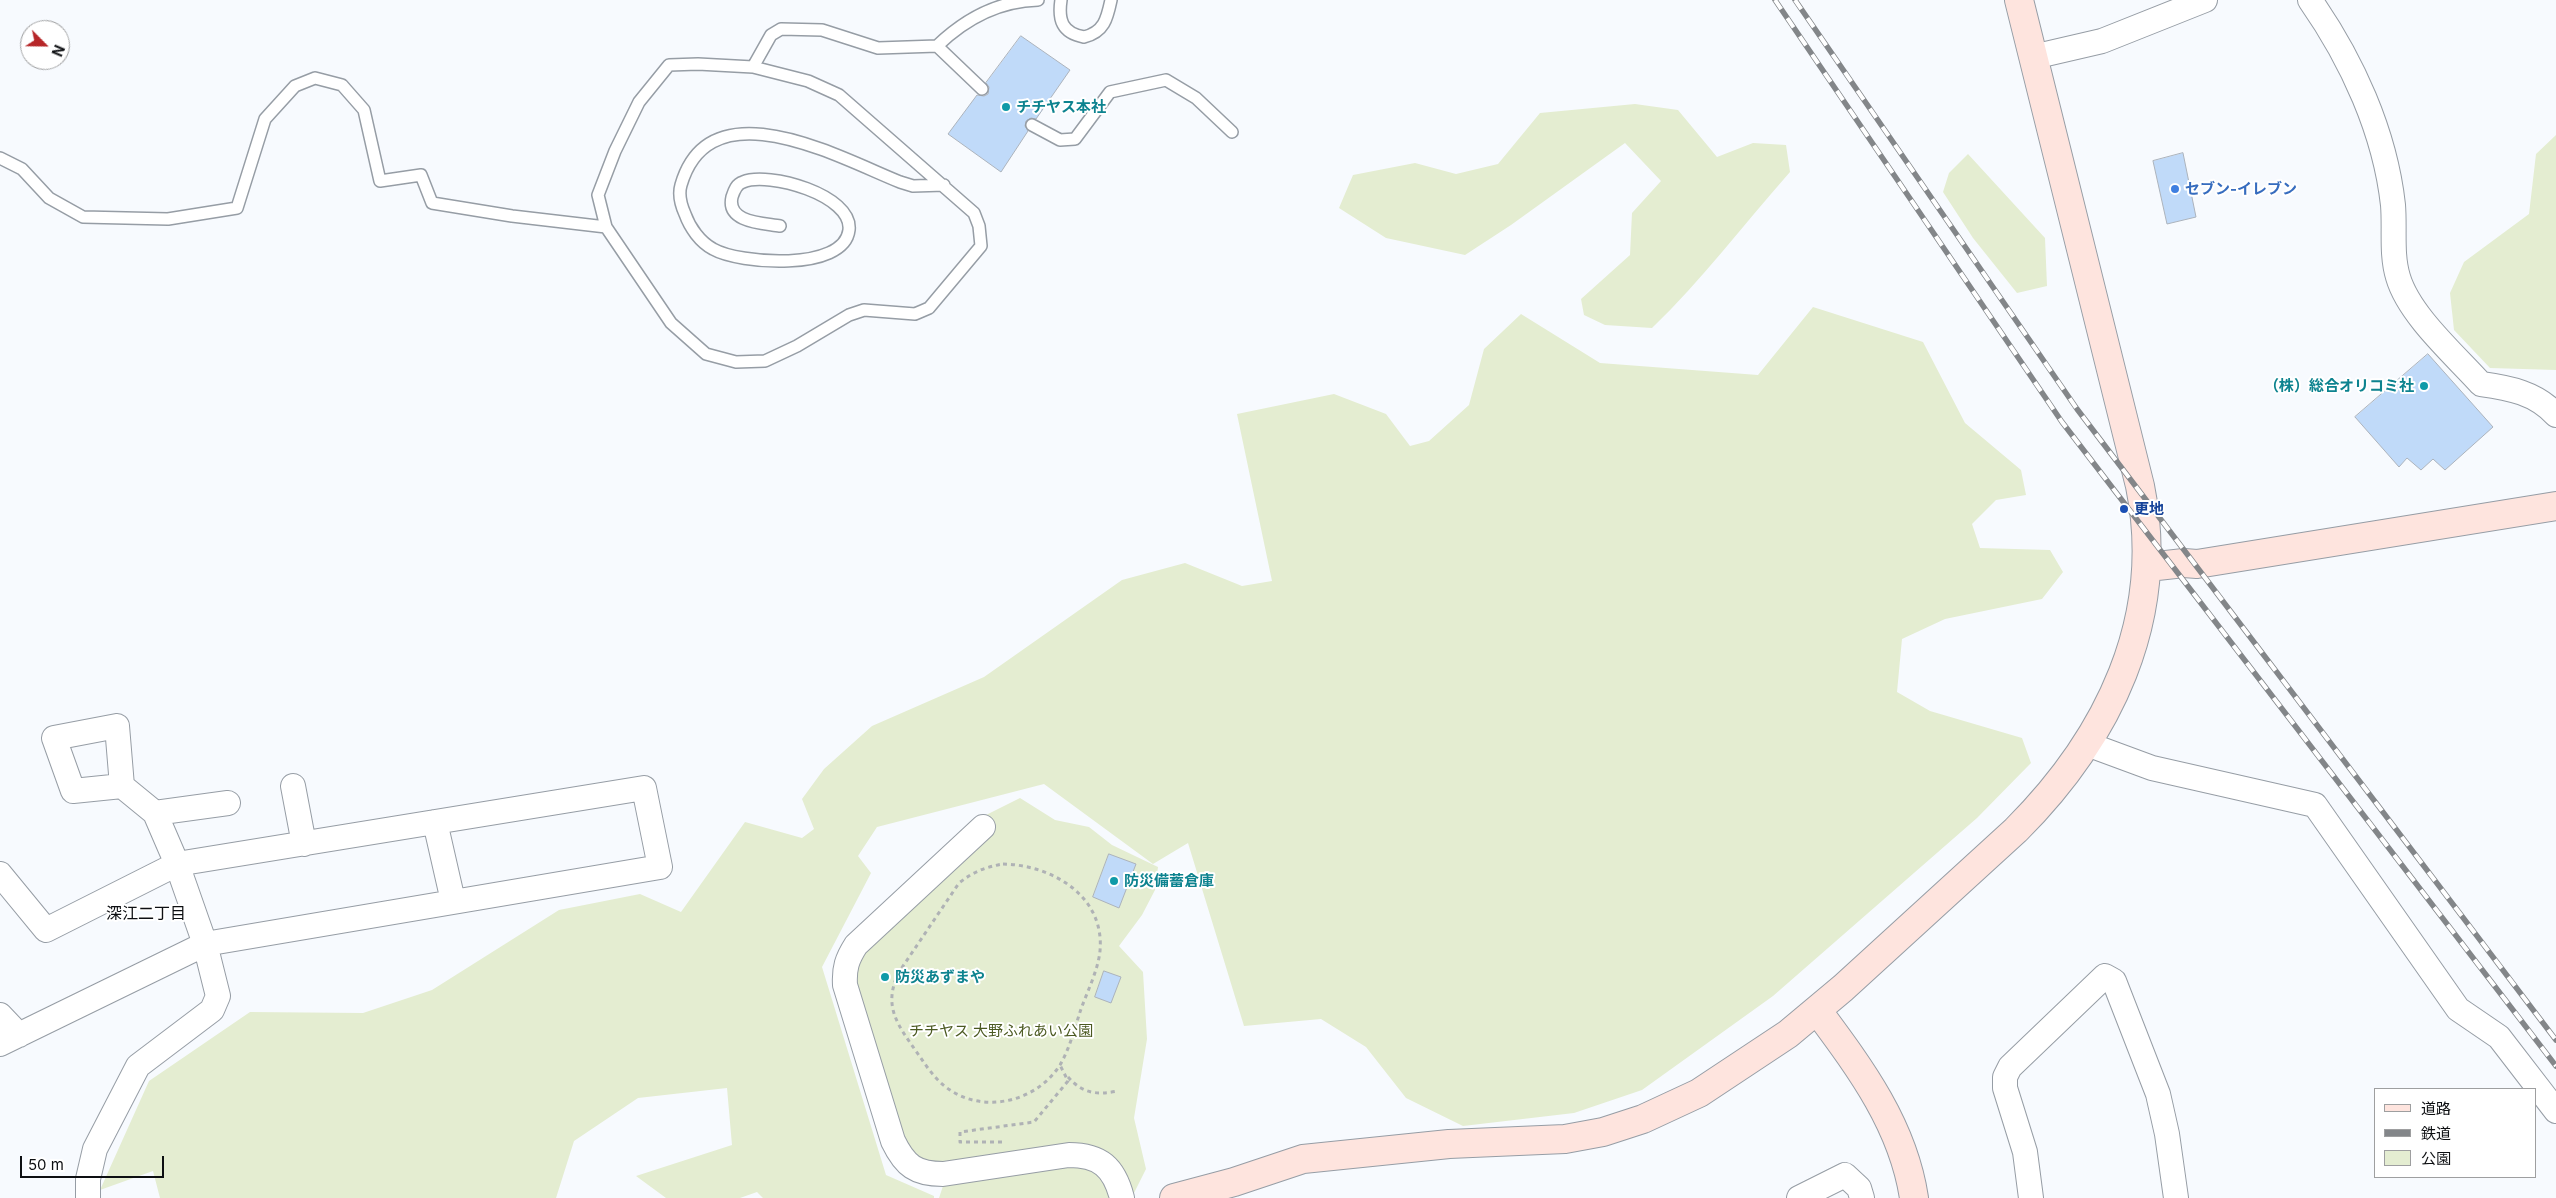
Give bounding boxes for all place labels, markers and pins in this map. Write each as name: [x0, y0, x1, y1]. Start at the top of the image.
place label: チチヤス本社: [1016, 98, 1106, 116]
marker: チチヤス本社: [1000, 101, 1012, 113]
place label: セブン-イレブン: [2185, 180, 2297, 198]
marker: セブン-イレブン: [2169, 183, 2181, 195]
place label: （株）総合オリコミ社: [2264, 377, 2414, 395]
marker: （株）総合オリコミ社: [2418, 380, 2430, 392]
place label: 更地: [2134, 500, 2164, 518]
marker: 更地: [2118, 503, 2130, 515]
place label: 防災備蓄倉庫: [1124, 872, 1214, 890]
marker: 防災備蓄倉庫: [1108, 875, 1120, 887]
place label: 防災あずまや: [895, 968, 985, 986]
marker: 防災あずまや: [879, 971, 891, 983]

